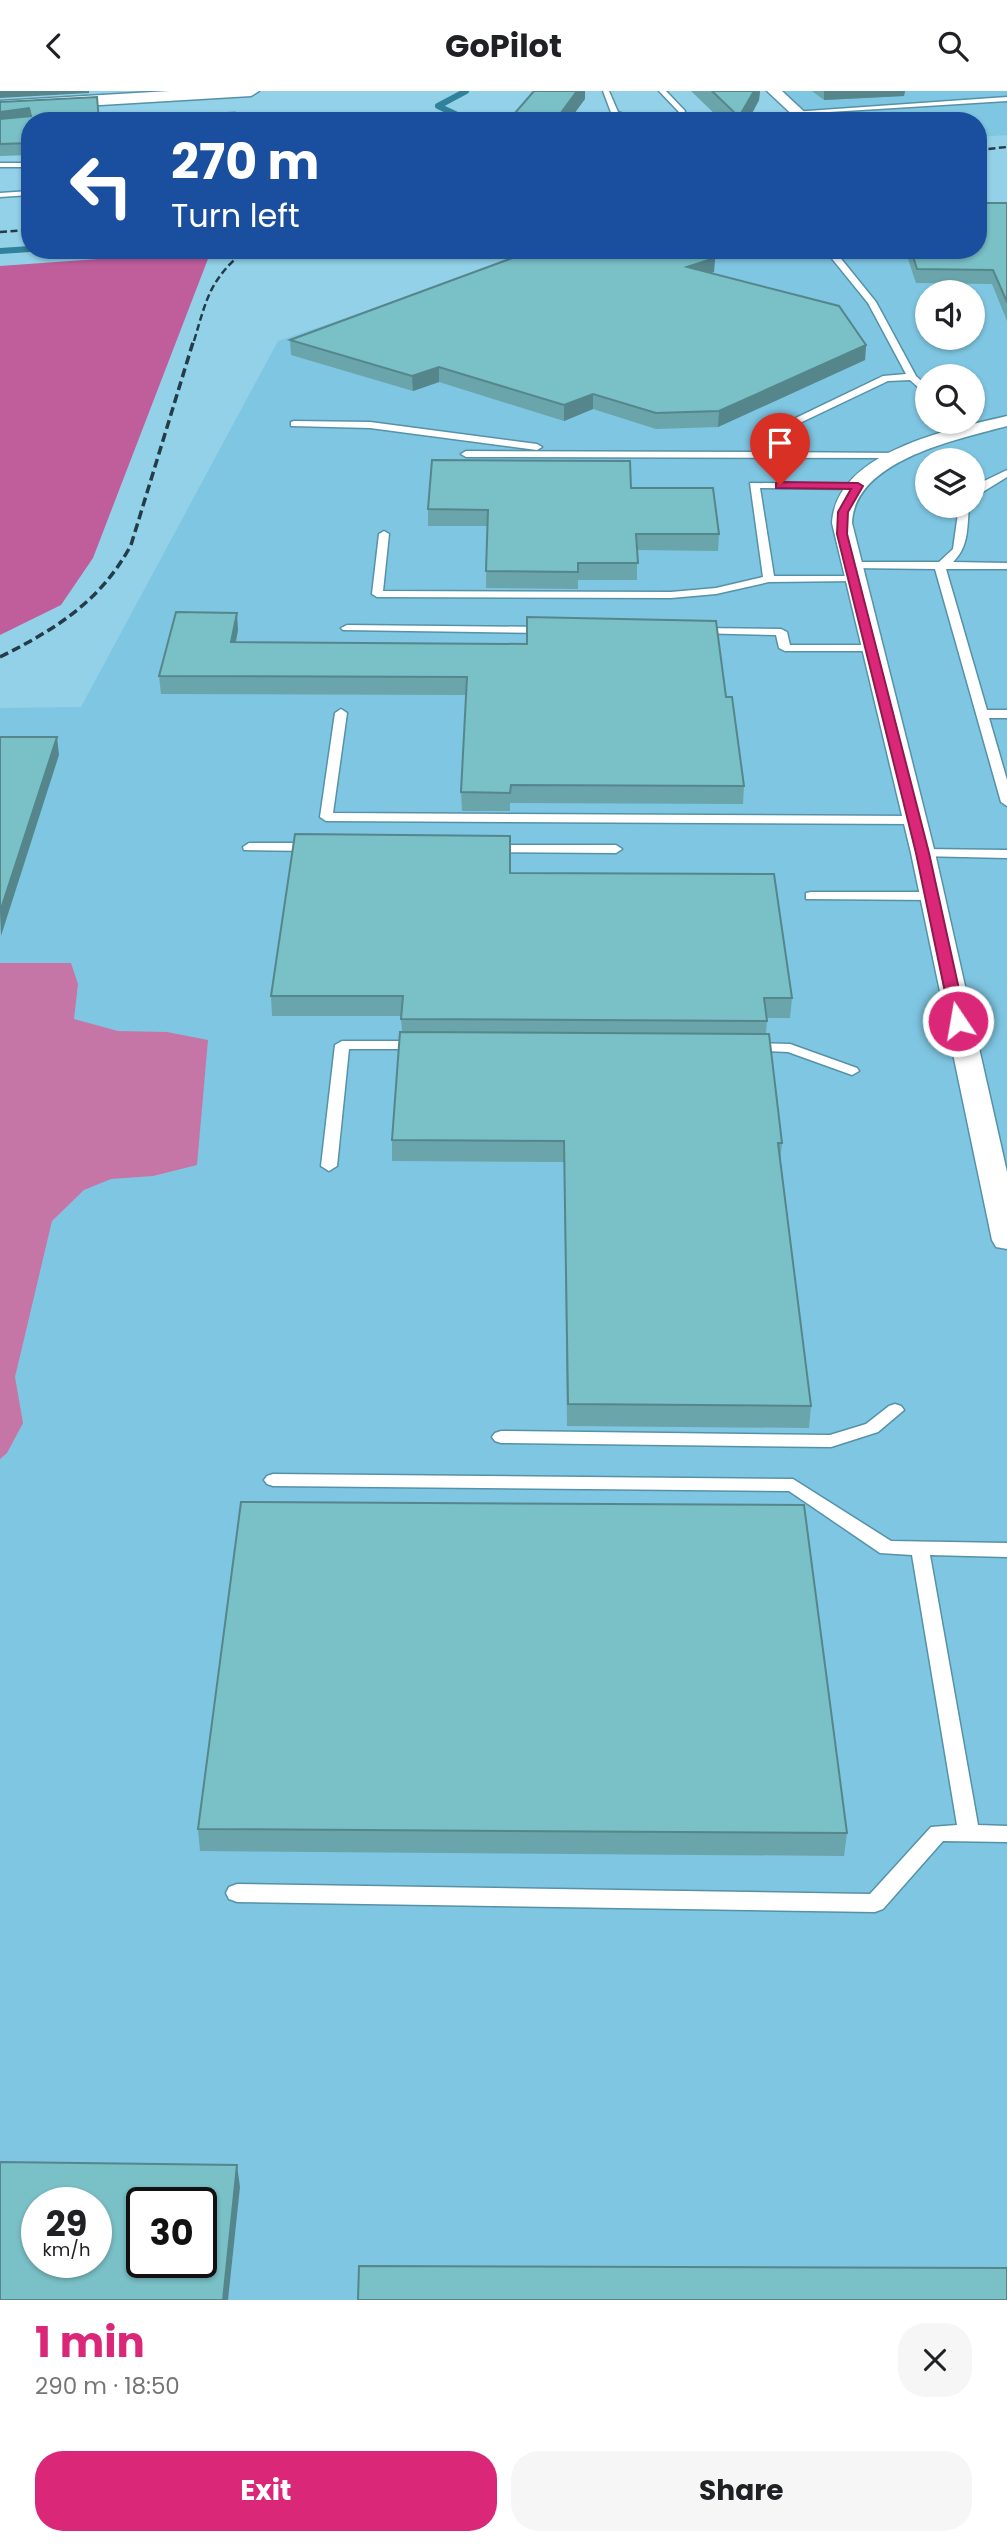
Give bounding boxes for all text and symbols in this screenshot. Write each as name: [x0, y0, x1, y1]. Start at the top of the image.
text: GoPilot: [445, 23, 562, 68]
icon: back: [35, 27, 73, 65]
icon: search: [934, 27, 972, 65]
text: 270 m: [171, 128, 319, 196]
icon: left: [56, 140, 147, 231]
text: Turn left: [171, 193, 300, 238]
map controls: [915, 280, 985, 518]
button: sound: [915, 280, 985, 350]
button: search: [915, 364, 985, 434]
pin: [750, 413, 810, 485]
icon: arrive: [761, 424, 799, 462]
button: layers: [915, 448, 985, 518]
position arrow: [921, 984, 995, 1058]
speed limit sign: 30: [126, 2187, 217, 2278]
text: 29: [46, 2199, 87, 2248]
text: km/h: [43, 2237, 90, 2262]
text: 1 min: [35, 2313, 145, 2372]
button: close: [898, 2323, 972, 2397]
text: 290 m · 18:50: [35, 2370, 180, 2402]
button: Exit: [35, 2451, 497, 2531]
button: Share: [511, 2451, 972, 2531]

